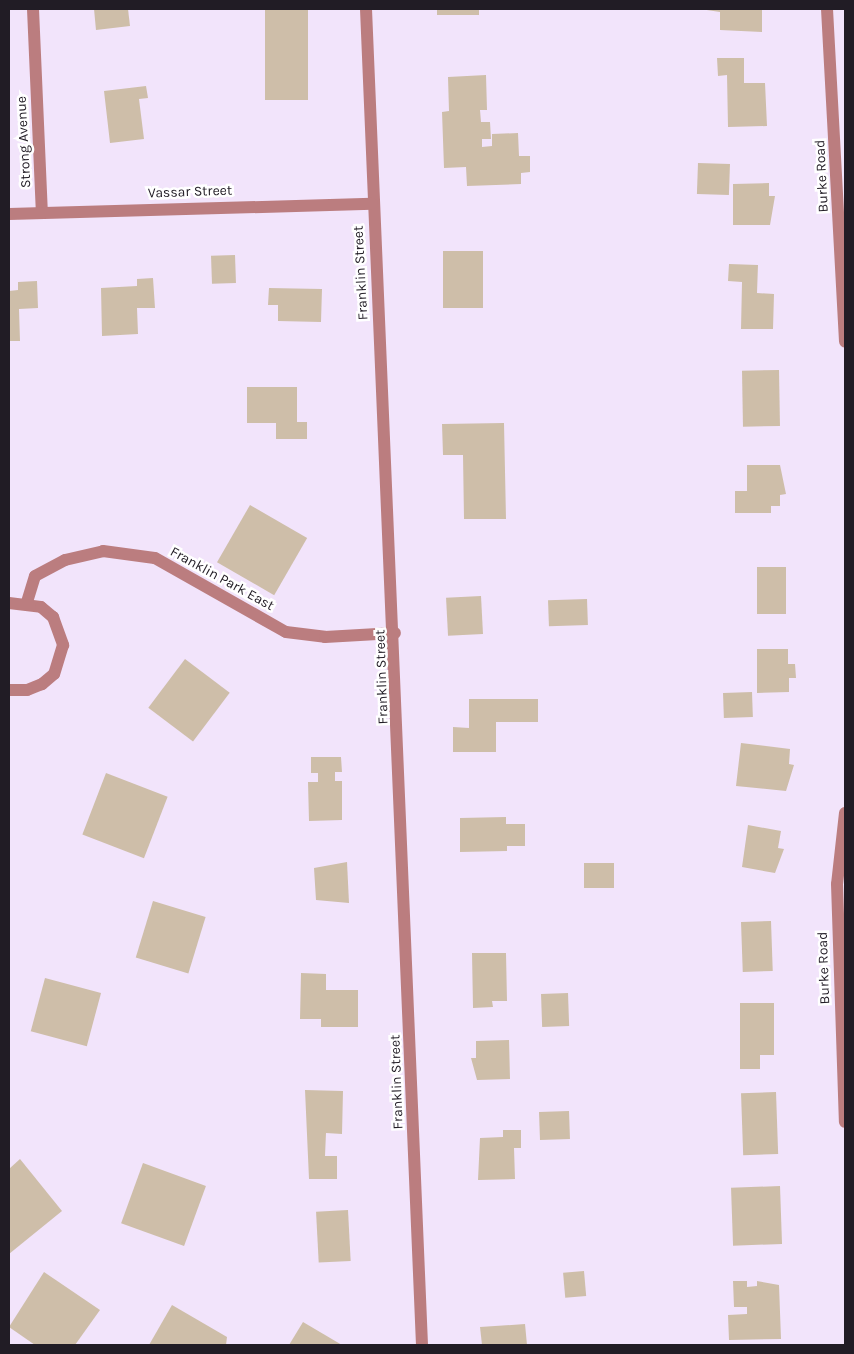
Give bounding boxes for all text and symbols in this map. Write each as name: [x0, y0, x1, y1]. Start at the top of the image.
street label: Strong Avenue: [13, 96, 35, 188]
street label: Burke Road: [812, 139, 832, 213]
street label: Vassar Street: [148, 182, 232, 202]
street label: Franklin Street: [350, 225, 372, 321]
street label: Franklin Park East: [167, 543, 277, 615]
street label: Franklin Street: [372, 629, 392, 725]
street label: Burke Road: [814, 931, 834, 1005]
street label: Franklin Street: [387, 1034, 407, 1130]

